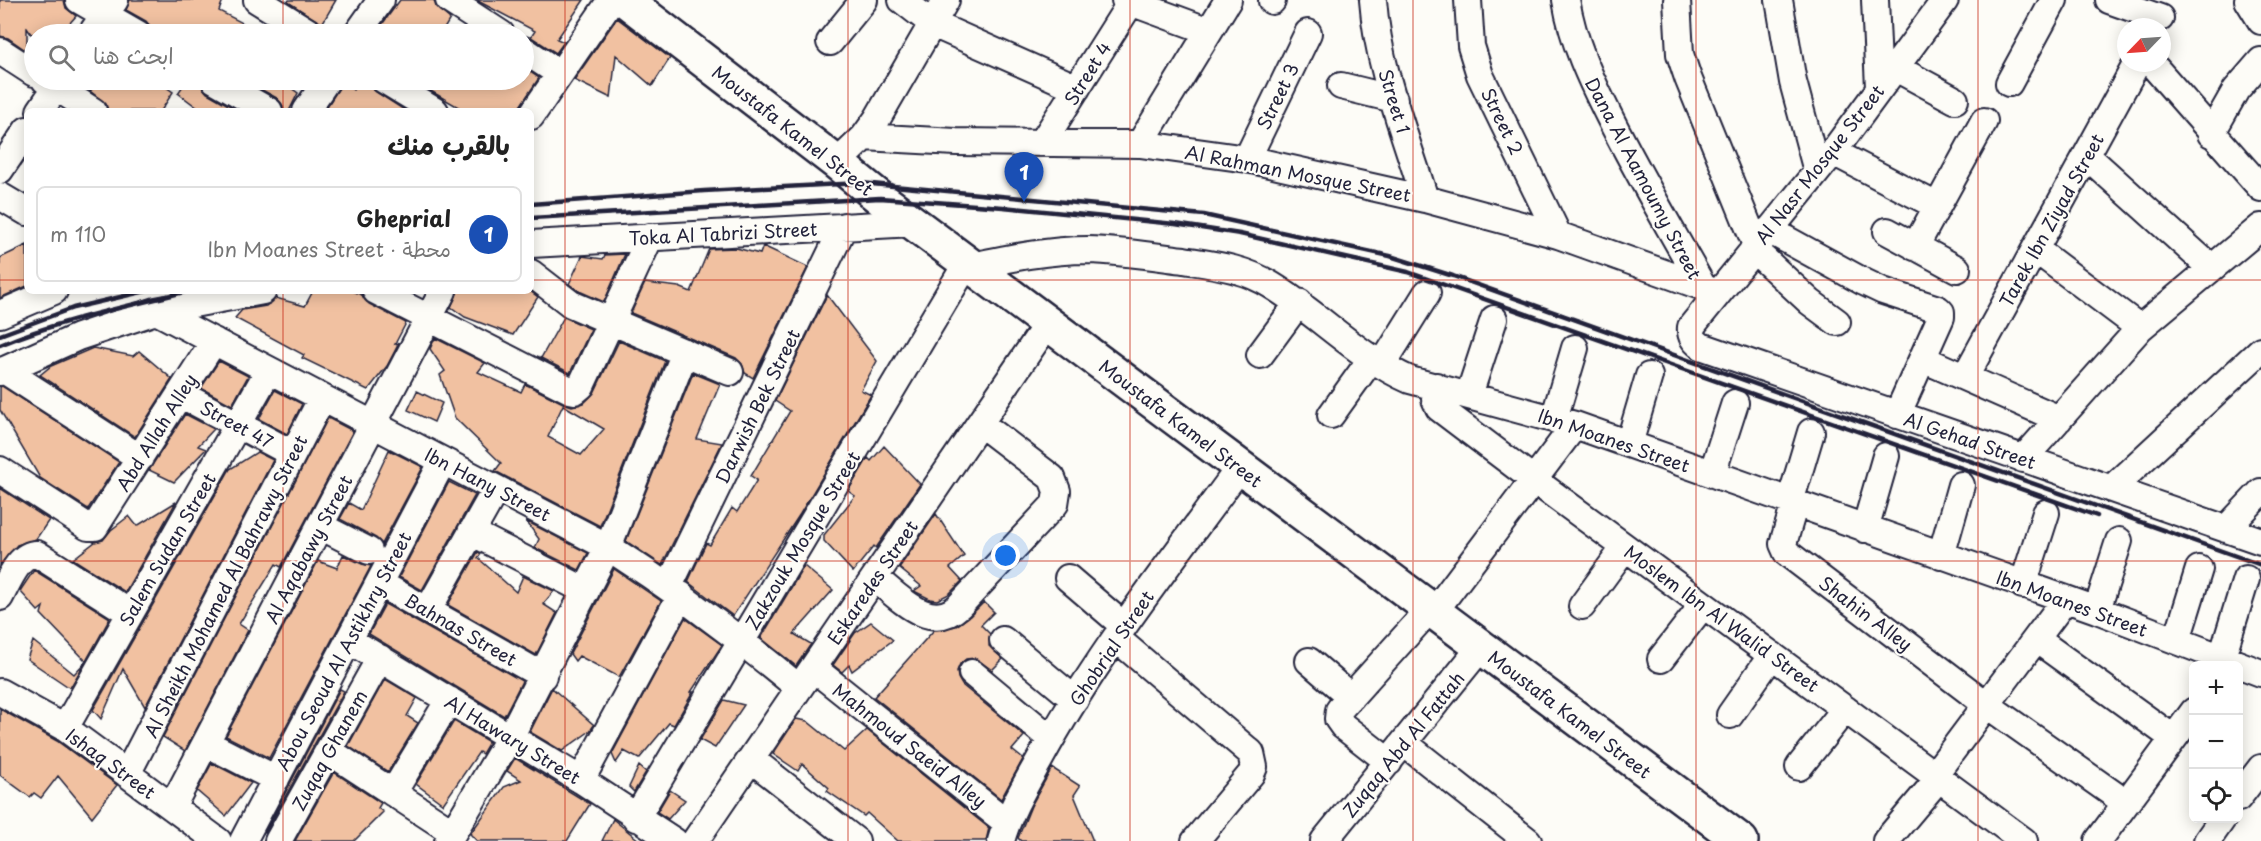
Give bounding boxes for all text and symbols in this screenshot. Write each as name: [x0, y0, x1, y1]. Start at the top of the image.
north arrow: [2117, 18, 2171, 72]
search box: [24, 24, 534, 90]
street label: Street 4: [1057, 36, 1117, 110]
text: ابحث هنا: [93, 38, 174, 71]
icon: search: [45, 41, 78, 74]
street label: Moustafa Kamel Street: [707, 58, 879, 202]
street label: Street 3: [1249, 58, 1305, 134]
street label: Street 1: [1373, 66, 1417, 136]
street label: Dana Al Aamoumy Street: [1579, 72, 1709, 284]
street label: Al Nasr Mosque Street: [1748, 79, 1890, 249]
street label: Street 2: [1475, 83, 1531, 159]
text: بالقرب منك: [388, 125, 510, 164]
street label: Tarek Ibn Ziyad Street: [1992, 128, 2110, 312]
street label: Al Rahman Mosque Street: [1183, 138, 1413, 208]
pin: 1: [1004, 152, 1044, 202]
text: Gheprial: [356, 201, 451, 234]
street label: Toka Al Tabrizi Street: [628, 215, 818, 251]
text: 110 m: [50, 219, 106, 249]
text: 1: [484, 219, 493, 249]
text: محطة · Ibn Moanes Street: [207, 234, 451, 264]
street label: Darwish Bek Street: [708, 324, 806, 488]
street label: Moustafa Kamel Street: [1094, 353, 1268, 493]
street label: Abd Allah Alley: [109, 368, 203, 496]
street label: Street 47: [196, 393, 279, 455]
street label: Ibn Moanes Street: [1535, 401, 1693, 479]
street label: Al Gehad Street: [1900, 405, 2040, 475]
street label: Al Sheikh Mohamed Al Bahrawy Street: [137, 430, 313, 742]
street label: Ibn Hany Street: [420, 441, 556, 527]
street label: Zakzouk Mosque Street: [738, 446, 866, 634]
street label: Salem Sudan Street: [112, 468, 222, 630]
street label: Al Aqabawy Street: [257, 470, 359, 628]
street label: Eskaredes Street: [820, 514, 924, 650]
street label: Abou Seoud Al Astikhry Street: [268, 527, 418, 775]
street label: Moslem Ibn Al Walid Street: [1619, 538, 1825, 698]
your location: [991, 541, 1020, 570]
street label: Ibn Moanes Street: [1993, 563, 2151, 643]
street label: Shahin Alley: [1814, 569, 1918, 657]
street label: Ghobrial Street: [1062, 585, 1160, 711]
street label: Bahnas Street: [400, 586, 522, 672]
street label: Moustafa Kamel Street: [1483, 644, 1657, 784]
map controls: [2189, 661, 2243, 823]
button: +: [2189, 661, 2243, 715]
street label: Zuqaq Abd Al Fattah: [1336, 665, 1470, 823]
street label: Mahmoud Saeid Alley: [827, 676, 993, 814]
street label: Zuqaq Ghanem: [285, 685, 373, 815]
street label: Al Hawary Street: [440, 688, 586, 790]
button: −: [2189, 715, 2243, 769]
street label: Ishaq Street: [61, 721, 161, 805]
button: locate: [2189, 769, 2243, 823]

